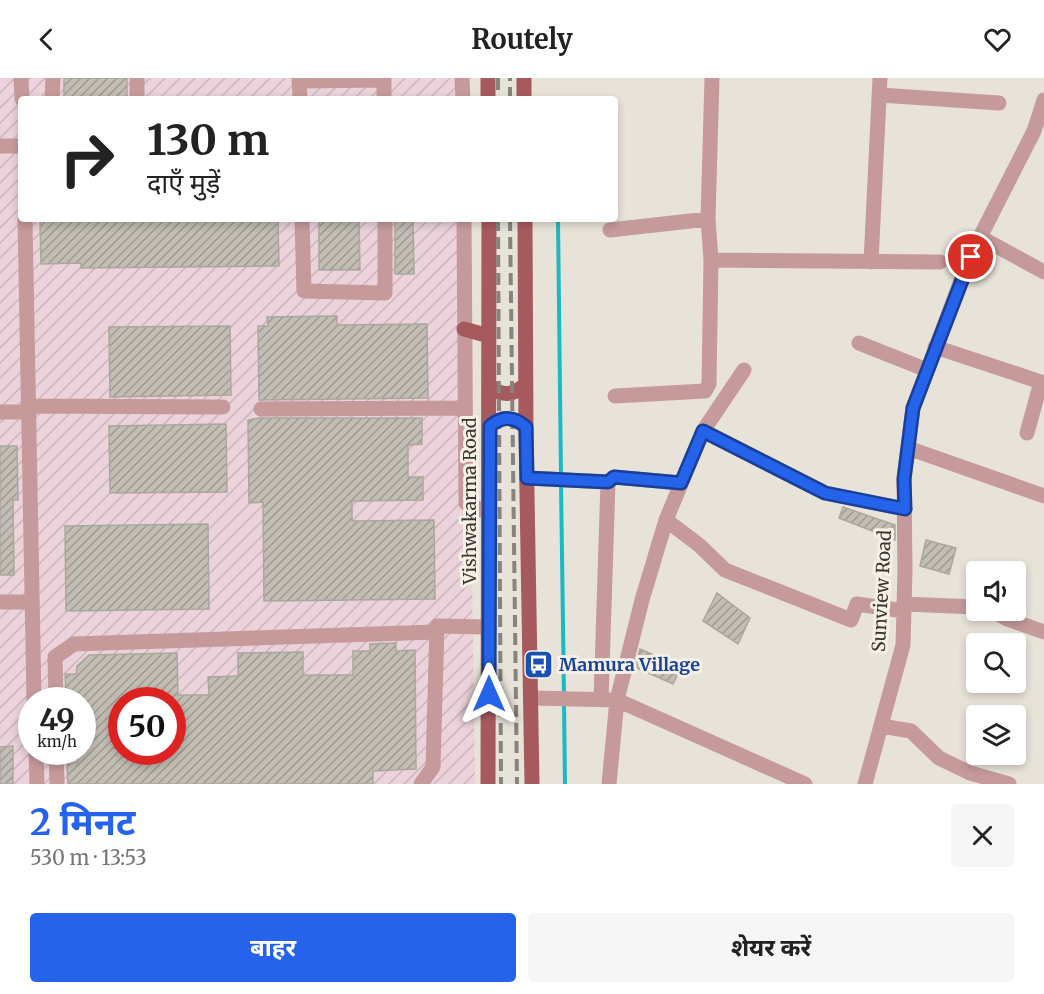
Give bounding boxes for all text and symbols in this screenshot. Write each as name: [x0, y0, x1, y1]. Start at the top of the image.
text: Routely: [471, 22, 573, 56]
icon: back: [30, 23, 63, 56]
icon: heart: [981, 23, 1014, 56]
text: 130 m: [147, 114, 269, 166]
icon: right: [48, 120, 126, 198]
text: दाएँ मुड़ें: [147, 166, 220, 200]
pin: [945, 231, 996, 282]
icon: arrive: [954, 240, 987, 273]
street label: Vishwakarma Road: [458, 417, 481, 586]
street label: Sunview Road: [867, 529, 896, 652]
map controls: [966, 561, 1026, 765]
button: sound: [966, 561, 1026, 621]
button: search: [966, 633, 1026, 693]
bus stop icon: Mamura Village: [522, 649, 554, 681]
place label: Mamura Village: [559, 653, 700, 676]
position arrow: [457, 662, 521, 726]
speed limit sign: 50: [108, 687, 186, 765]
text: 49: [39, 700, 75, 738]
button: layers: [966, 705, 1026, 765]
text: km/h: [37, 732, 77, 751]
text: 2 मिनट: [30, 800, 135, 845]
button: close: [951, 804, 1014, 867]
text: 530 m · 13:53: [30, 845, 147, 870]
button: बाहर: [30, 913, 516, 982]
button: शेयर करें: [528, 913, 1014, 982]

